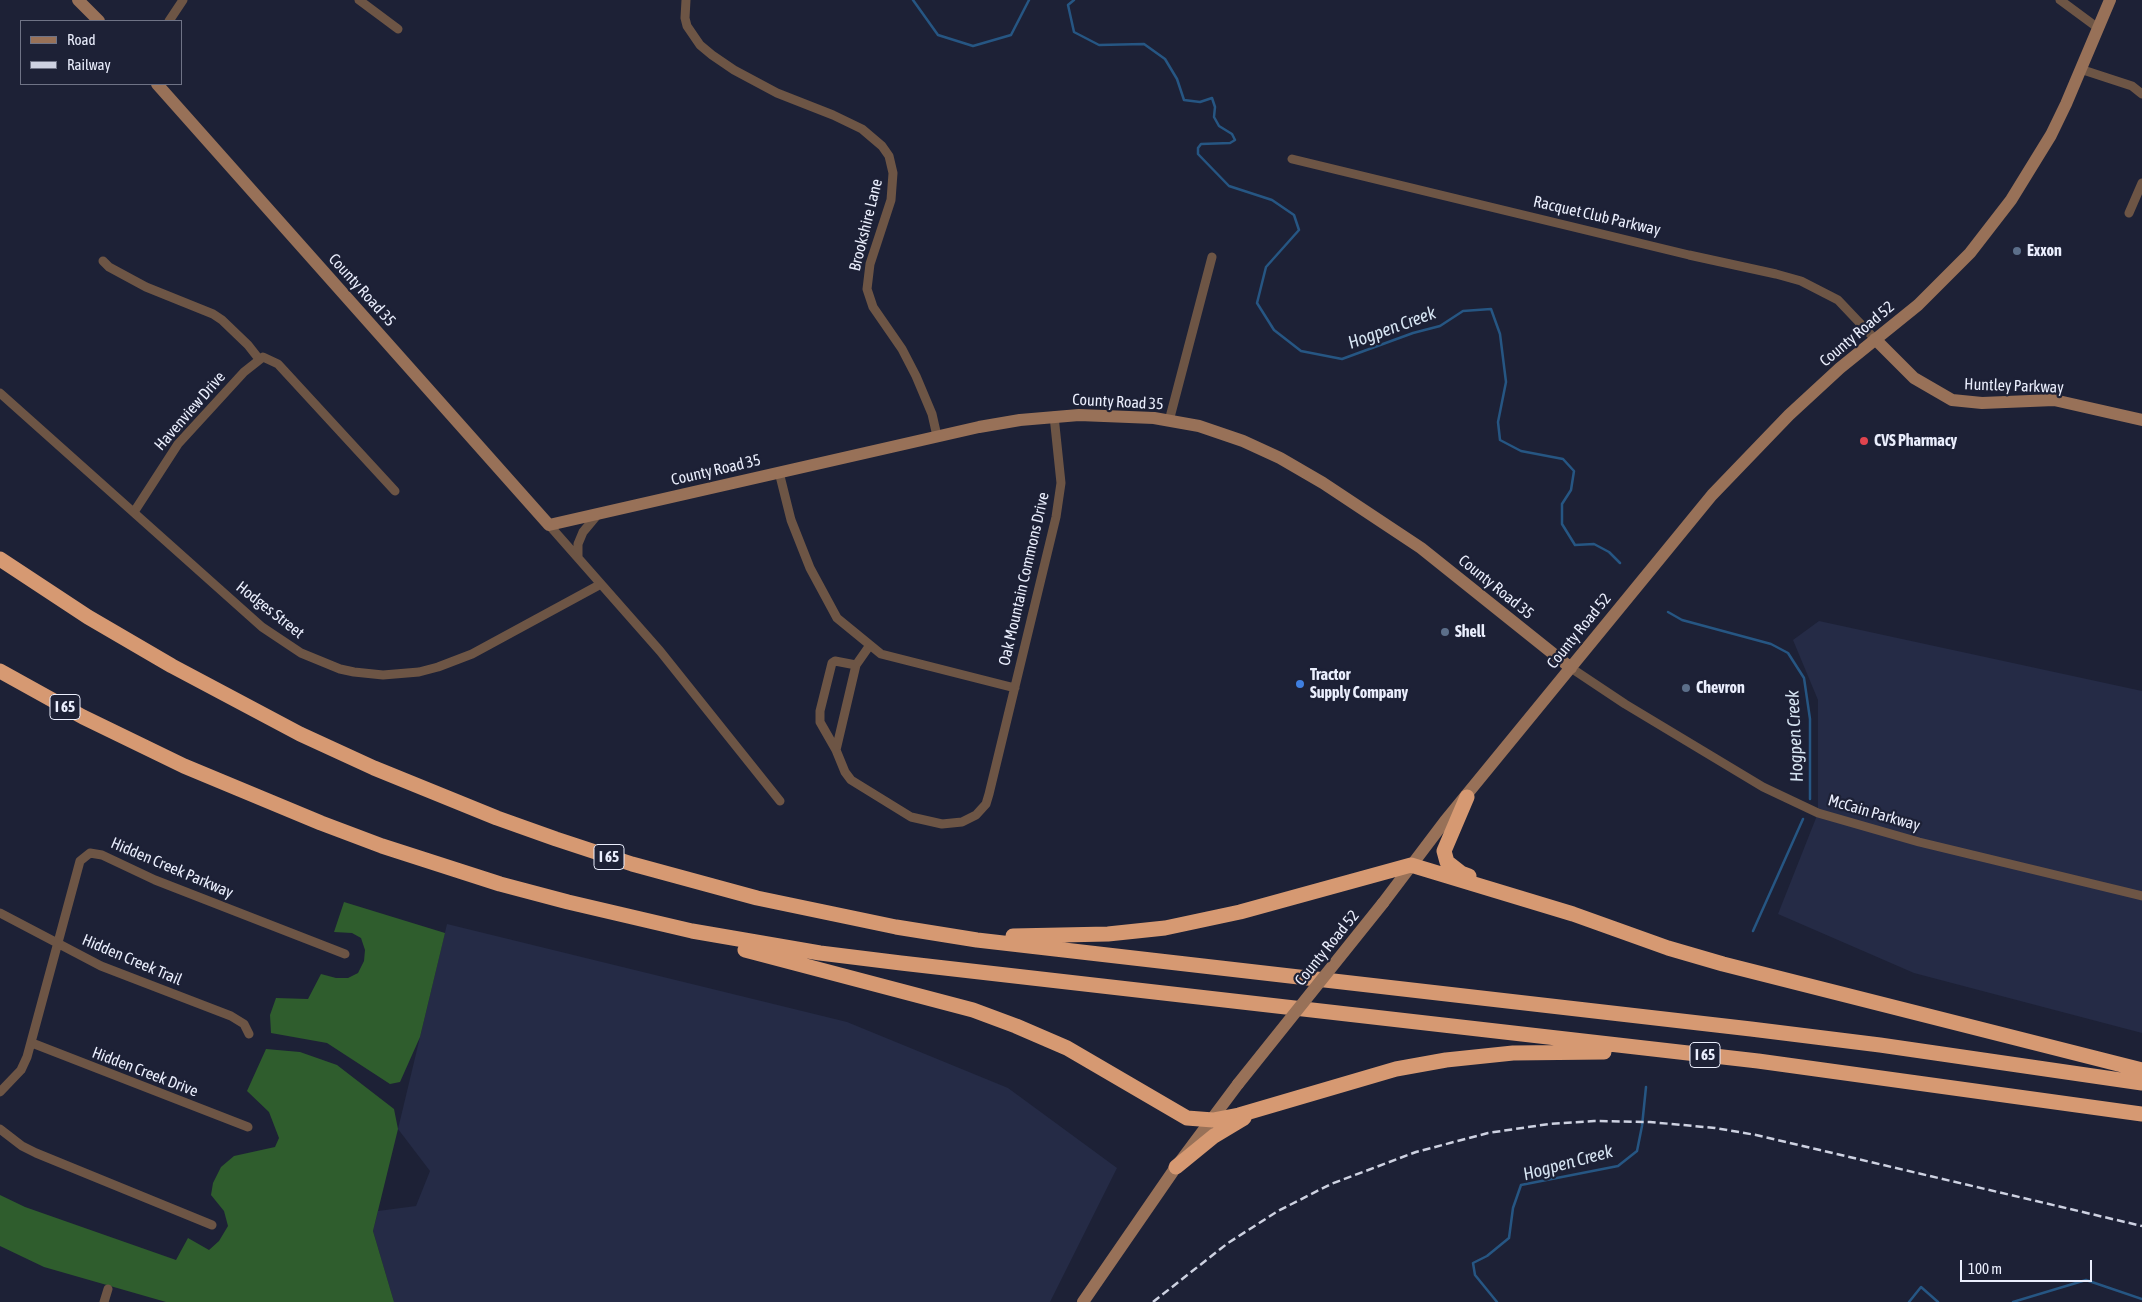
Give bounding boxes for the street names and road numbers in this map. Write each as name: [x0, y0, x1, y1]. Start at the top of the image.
street label: Brookshire Lane: [845, 177, 887, 273]
street label: Racquet Club Parkway: [1532, 192, 1662, 240]
street label: County Road 35: [324, 250, 400, 330]
street label: County Road 52: [1816, 297, 1898, 371]
street label: Havenview Drive: [150, 368, 230, 454]
street label: Huntley Parkway: [1964, 375, 2064, 397]
street label: County Road 35: [1072, 390, 1164, 414]
street label: County Road 35: [669, 450, 763, 490]
street label: Oak Mountain Commons Drive: [995, 490, 1053, 668]
street label: County Road 35: [1454, 551, 1538, 623]
street label: Hodges Street: [232, 577, 308, 643]
street label: County Road 52: [1543, 589, 1615, 673]
road number: I 65: [50, 694, 80, 720]
street label: McCain Parkway: [1826, 791, 1922, 835]
street label: Hidden Creek Parkway: [108, 834, 236, 902]
road number: I 65: [594, 844, 624, 870]
street label: County Road 52: [1291, 906, 1363, 990]
street label: Hidden Creek Trail: [79, 930, 185, 990]
road number: I 65: [1690, 1042, 1720, 1068]
street label: Hidden Creek Drive: [89, 1043, 201, 1101]

